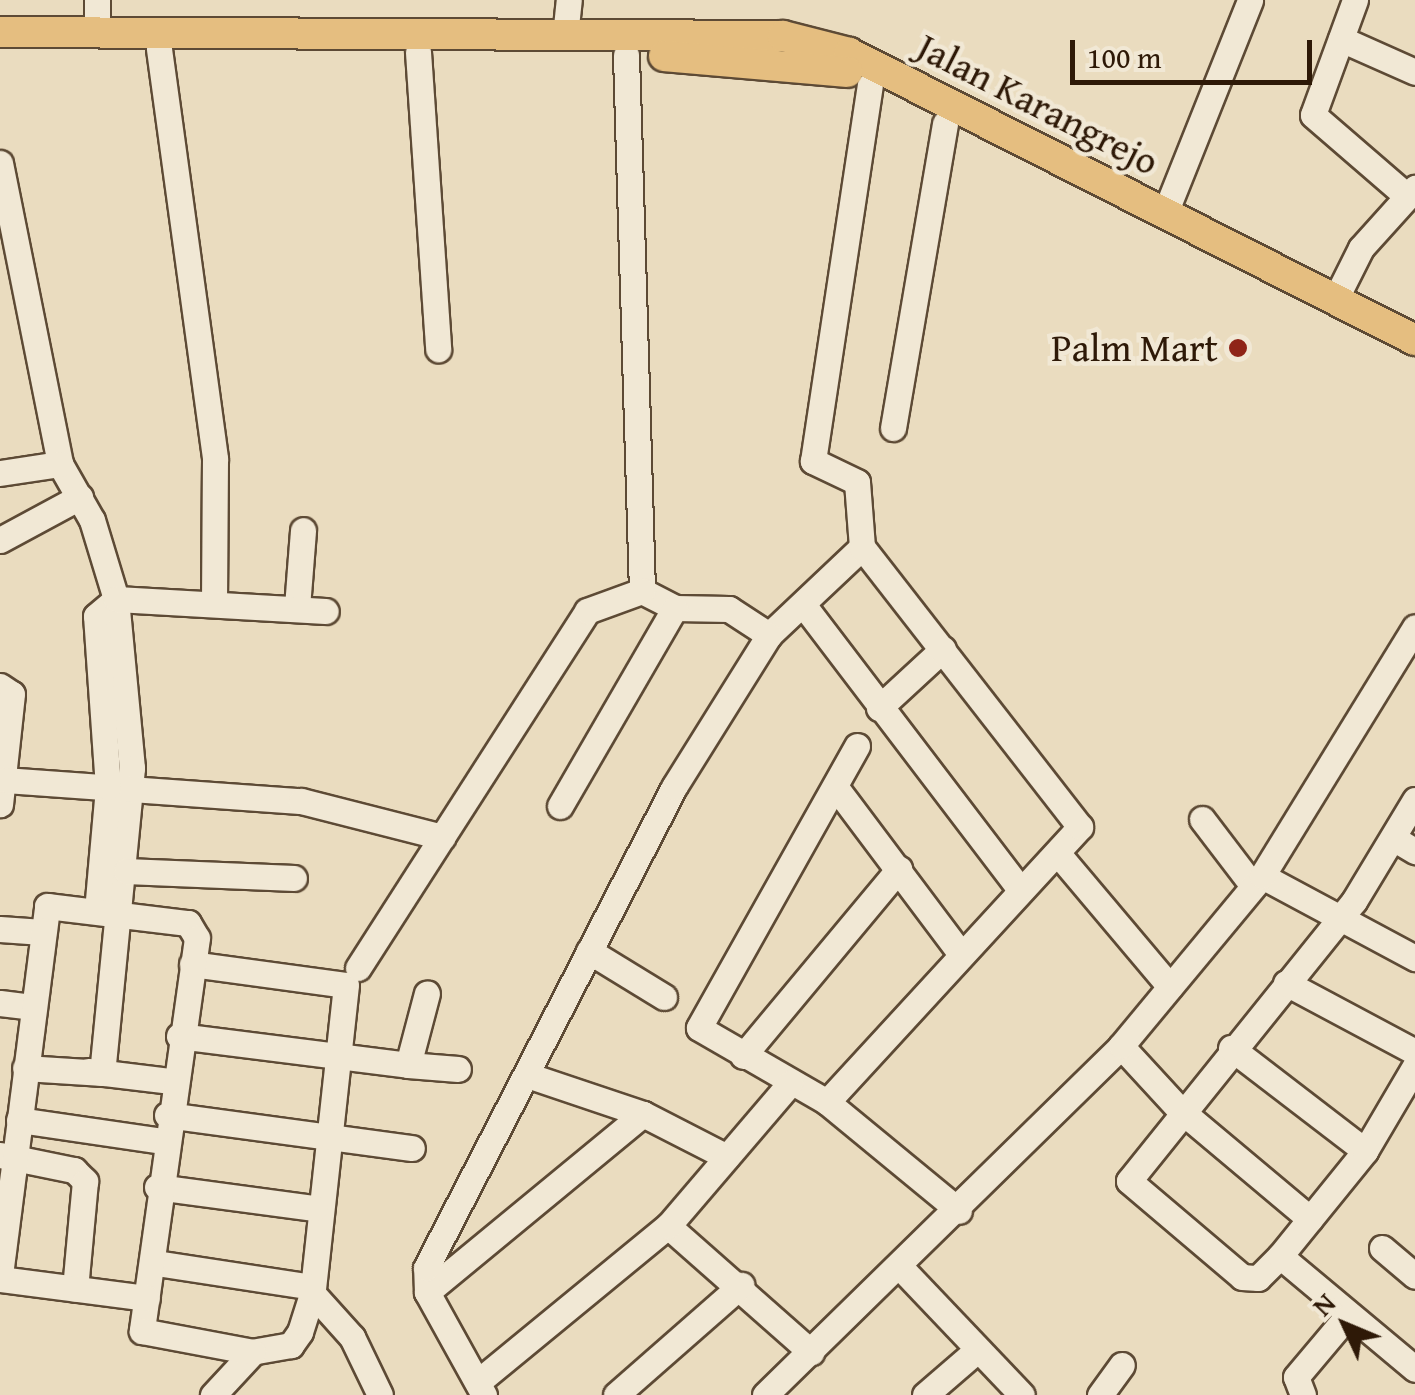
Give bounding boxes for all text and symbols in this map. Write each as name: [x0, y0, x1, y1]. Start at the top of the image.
scale bar: [1075, 20, 1318, 82]
street label: Jalan Karangrejo: [910, 24, 1166, 184]
text: 100 m: [1087, 35, 1161, 79]
place label: Palm Mart: [1051, 325, 1218, 371]
marker: Palm Mart: [1227, 337, 1249, 359]
north arrow: [1295, 1275, 1395, 1375]
text: N: [1302, 1283, 1344, 1325]

